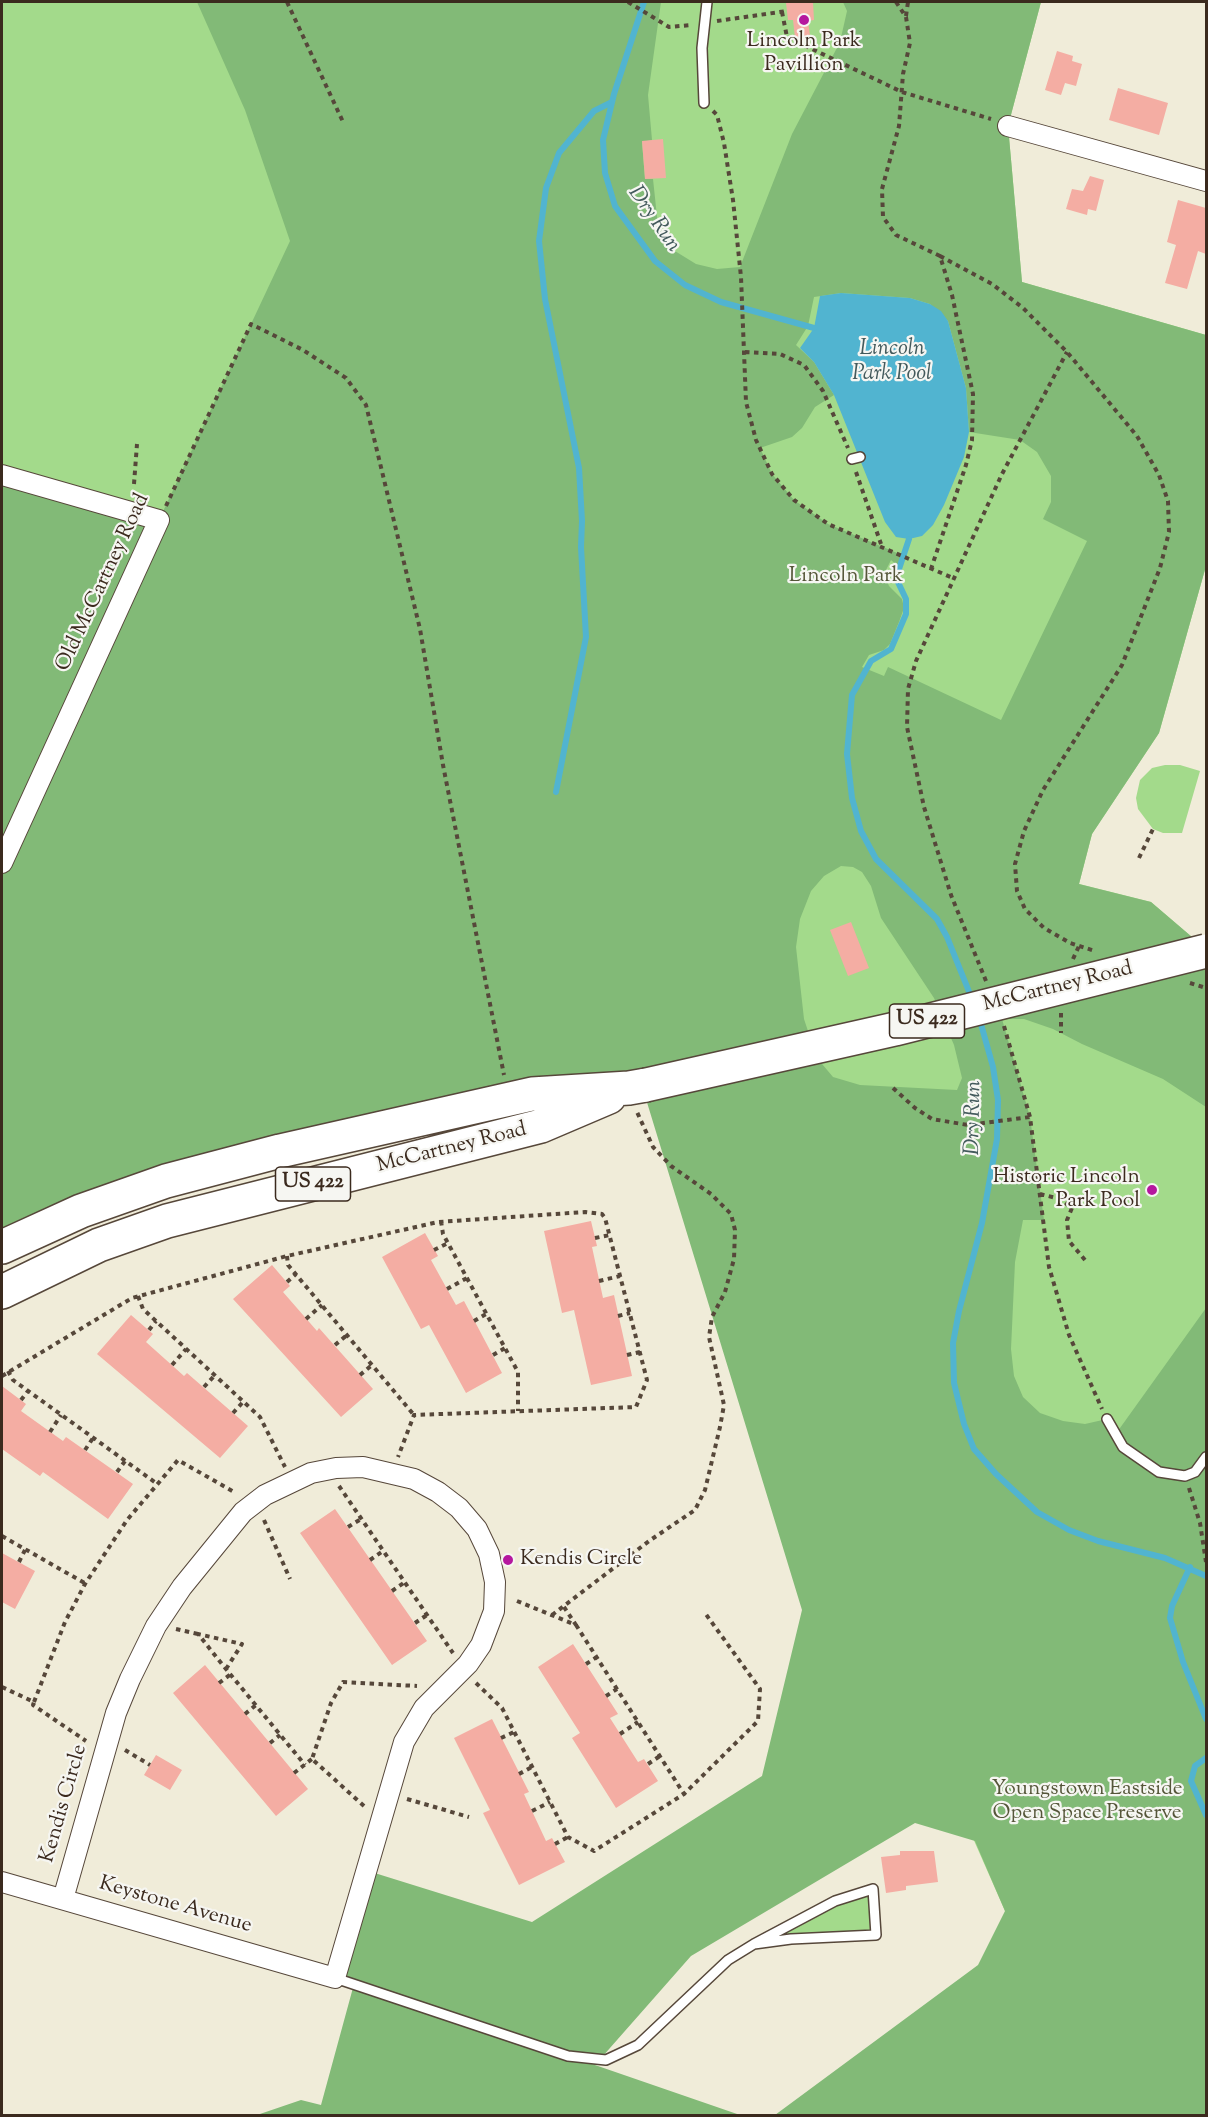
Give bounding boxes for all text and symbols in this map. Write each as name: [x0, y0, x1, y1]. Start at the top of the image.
marker: Lincoln Park Pavillion: [797, 13, 811, 27]
place label: Lincoln Park Pavillion: [747, 29, 861, 79]
water label: Dry Run: [621, 182, 685, 258]
water label: Lincoln Park Pool: [852, 337, 932, 388]
street label: Old McCartney Road: [52, 490, 156, 676]
park label: Lincoln Park: [789, 564, 903, 590]
street label: McCartney Road: [981, 957, 1135, 1019]
road number: US 422: [890, 1004, 964, 1038]
water label: Dry Run: [961, 1080, 989, 1156]
street label: McCartney Road: [375, 1118, 529, 1180]
place label: Historic Lincoln Park Pool: [993, 1165, 1140, 1215]
road number: US 422: [276, 1167, 350, 1201]
marker: Historic Lincoln Park Pool: [1145, 1183, 1159, 1197]
place label: Kendis Circle: [520, 1547, 642, 1573]
marker: Kendis Circle: [501, 1553, 515, 1567]
street label: Kendis Circle: [36, 1742, 94, 1866]
park label: Youngstown Eastside Open Space Preserve: [991, 1777, 1183, 1827]
street label: Keystone Avenue: [96, 1872, 254, 1940]

